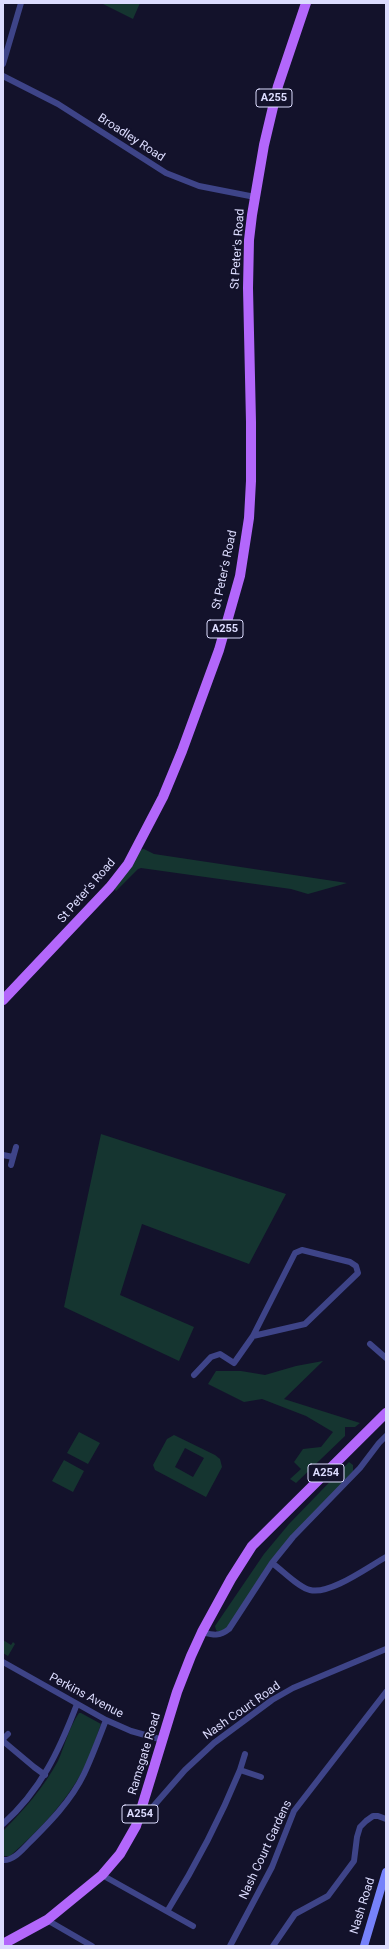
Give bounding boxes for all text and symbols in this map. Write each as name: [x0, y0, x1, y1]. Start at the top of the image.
road number: A255: [256, 89, 292, 107]
street label: Broadley Road: [95, 111, 167, 165]
street label: St Peter's Road: [228, 208, 248, 290]
street label: St Peter's Road: [210, 529, 240, 611]
road number: A255: [207, 620, 243, 638]
street label: St Peter's Road: [55, 856, 119, 926]
road number: A254: [308, 1464, 344, 1482]
street label: Perkins Avenue: [46, 1670, 126, 1722]
street label: Nash Court Road: [201, 1679, 283, 1743]
street label: Ramsgate Road: [126, 1711, 164, 1797]
street label: Nash Court Gardens: [237, 1798, 295, 1902]
road number: A254: [122, 1805, 158, 1823]
street label: Nash Road: [348, 1876, 378, 1936]

